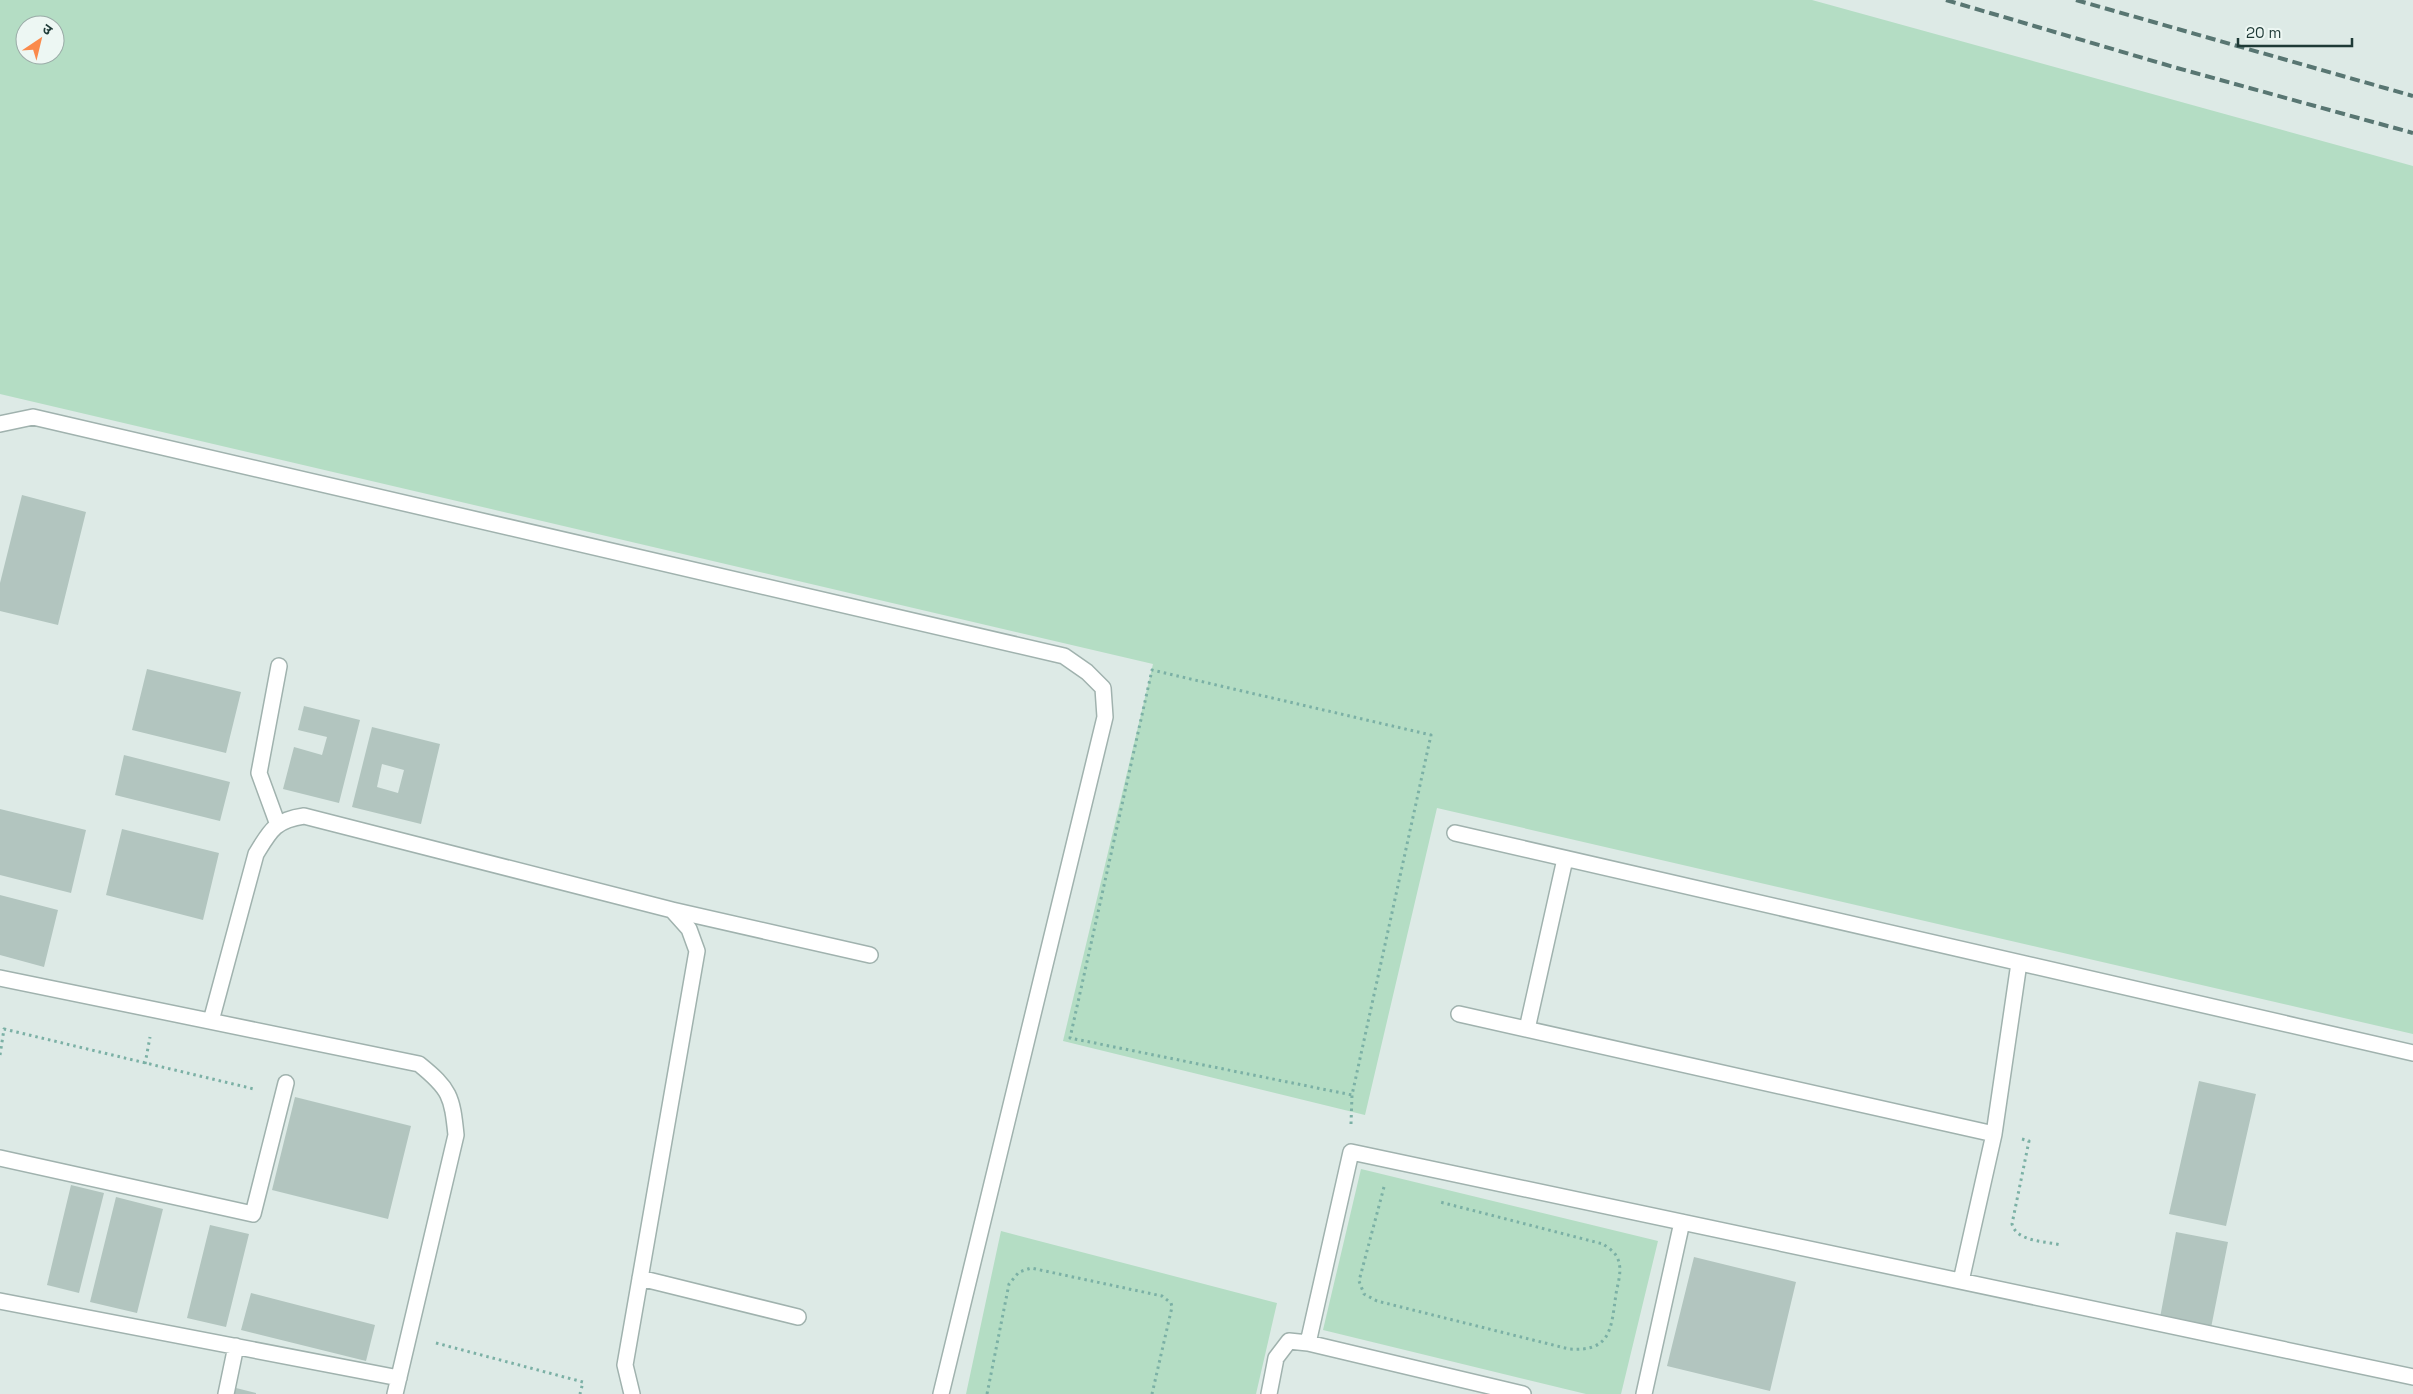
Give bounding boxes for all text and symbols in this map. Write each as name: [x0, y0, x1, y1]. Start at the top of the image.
north arrow: [15, 15, 65, 65]
scale bar: [2238, 15, 2352, 47]
text: उ: [39, 20, 57, 40]
text: 20 m: [2246, 23, 2281, 42]

